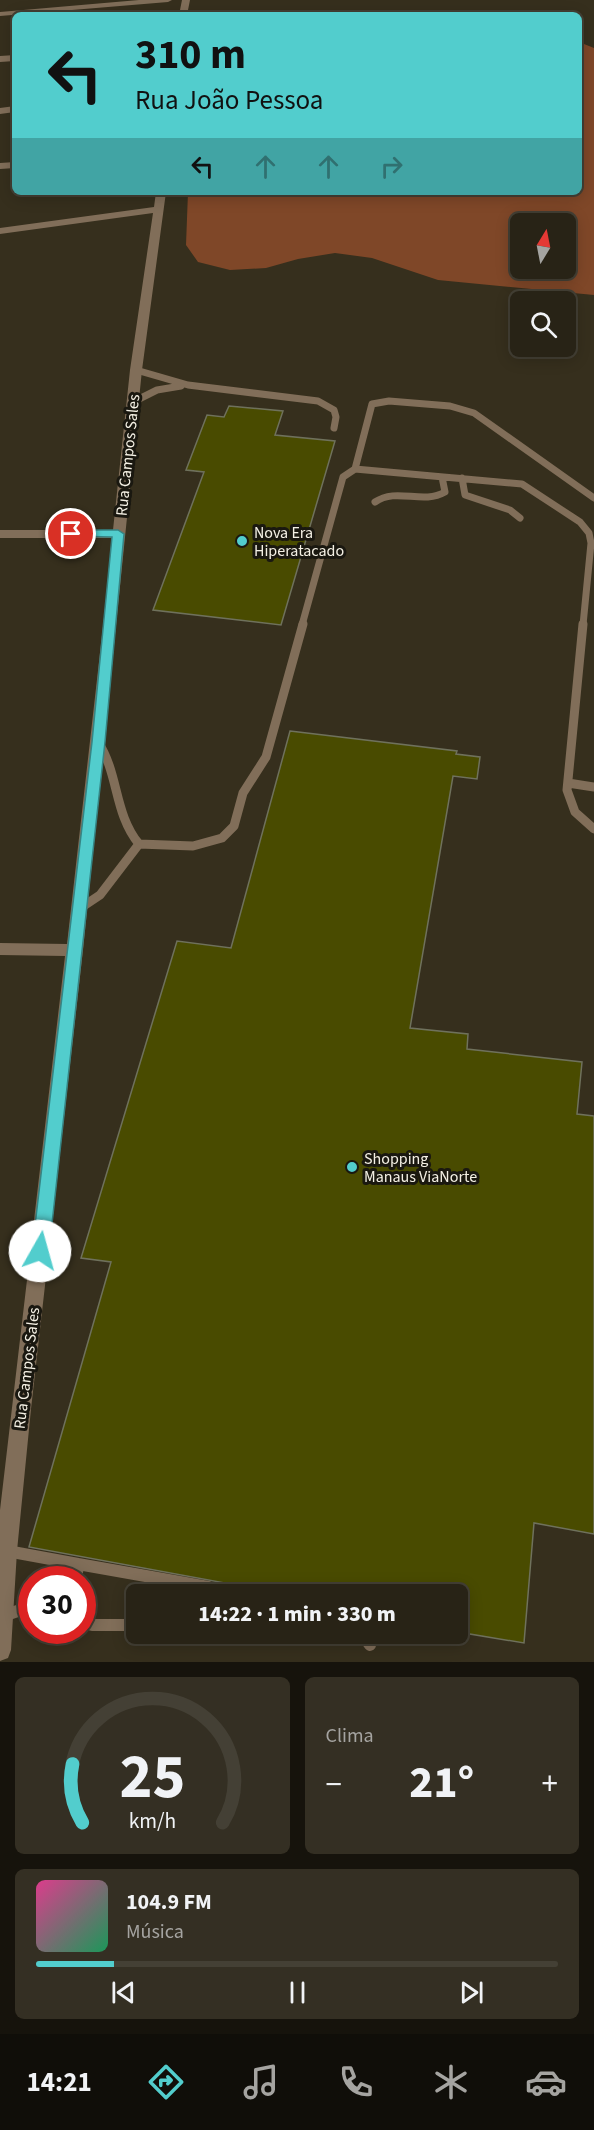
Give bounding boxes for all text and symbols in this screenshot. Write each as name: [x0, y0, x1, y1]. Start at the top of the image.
text: 310 m: [135, 25, 246, 85]
icon: left: [36, 36, 114, 114]
text: Rua João Pessoa: [135, 81, 323, 120]
icon: left: [186, 150, 219, 183]
icon: ahead: [249, 150, 282, 183]
icon: ahead: [312, 150, 345, 183]
icon: right: [375, 150, 408, 183]
north arrow: [510, 213, 576, 279]
map controls: [510, 213, 576, 357]
button: search: [510, 291, 576, 357]
street label: Rua Campos Sales: [111, 393, 145, 517]
pin: [45, 508, 96, 559]
icon: arrive: [54, 517, 87, 550]
place label: Nova Era Hiperatacado: [254, 522, 344, 562]
marker: Nova Era Hiperatacado: [235, 534, 249, 548]
place label: Shopping Manaus ViaNorte: [364, 1148, 477, 1188]
marker: Shopping Manaus ViaNorte: [345, 1160, 359, 1174]
position arrow: [8, 1219, 72, 1283]
street label: Rua Campos Sales: [9, 1306, 45, 1430]
speed limit sign: 30: [18, 1566, 96, 1644]
text: 14:22 · 1 min · 330 m: [198, 1598, 396, 1630]
text: Clima: [326, 1722, 374, 1750]
text: 25: [119, 1733, 185, 1822]
text: 21°: [409, 1751, 474, 1815]
text: −: [326, 1761, 342, 1808]
text: +: [542, 1761, 558, 1808]
text: km/h: [128, 1806, 176, 1837]
text: 104.9 FM: [126, 1886, 212, 1918]
text: Música: [126, 1918, 184, 1946]
icon: previous: [107, 1976, 140, 2009]
icon: pause: [281, 1976, 314, 2009]
icon: next: [455, 1976, 488, 2009]
icon: directions: [145, 2061, 187, 2103]
icon: music: [240, 2061, 282, 2103]
icon: phone: [335, 2061, 377, 2103]
icon: climate: [430, 2061, 472, 2103]
icon: car: [525, 2061, 567, 2103]
text: 14:21: [27, 2063, 92, 2102]

